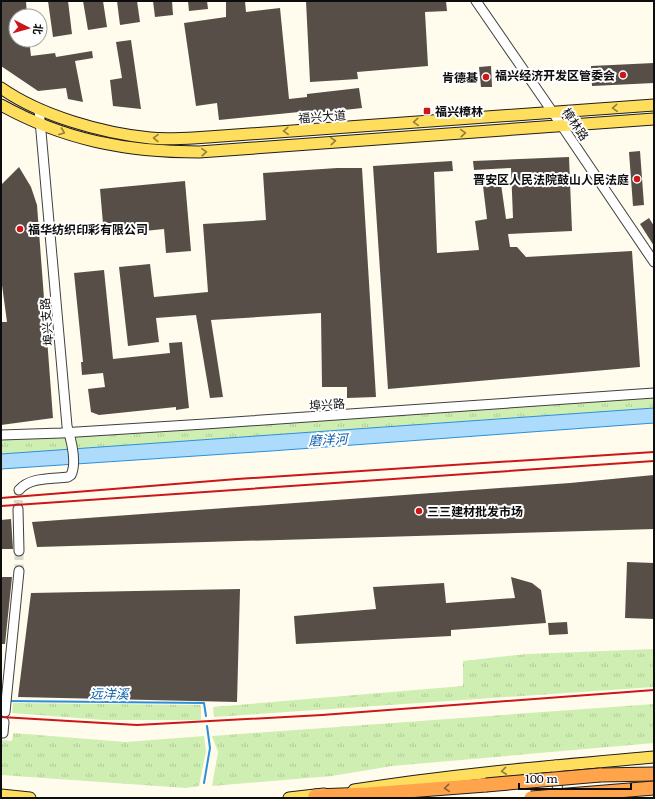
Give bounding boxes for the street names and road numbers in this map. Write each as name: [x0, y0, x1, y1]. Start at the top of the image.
street label: 樟林路: [558, 104, 594, 144]
street label: 福兴大道: [297, 105, 347, 127]
street label: 埠兴支路: [35, 297, 57, 347]
street label: 埠兴路: [308, 394, 346, 414]

